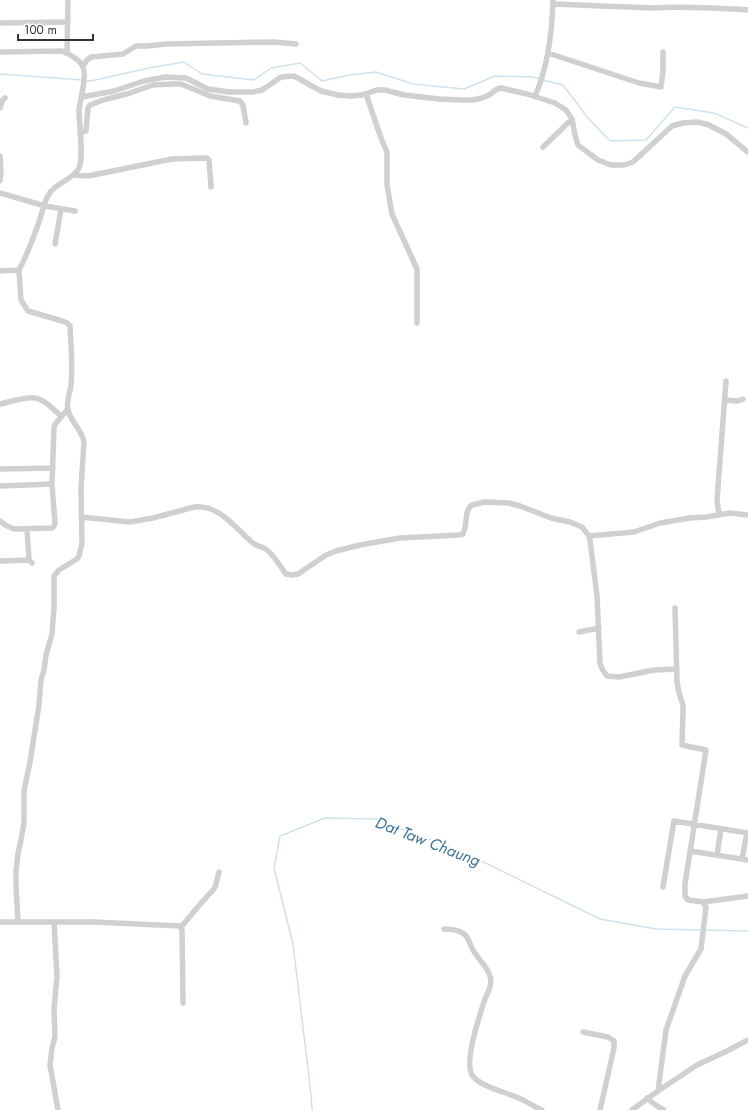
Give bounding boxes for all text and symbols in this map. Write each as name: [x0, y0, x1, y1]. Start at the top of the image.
scale bar: [18, 16, 93, 42]
text: 100 m: [24, 21, 57, 39]
water label: Dat Taw Chaung: [372, 811, 484, 872]

